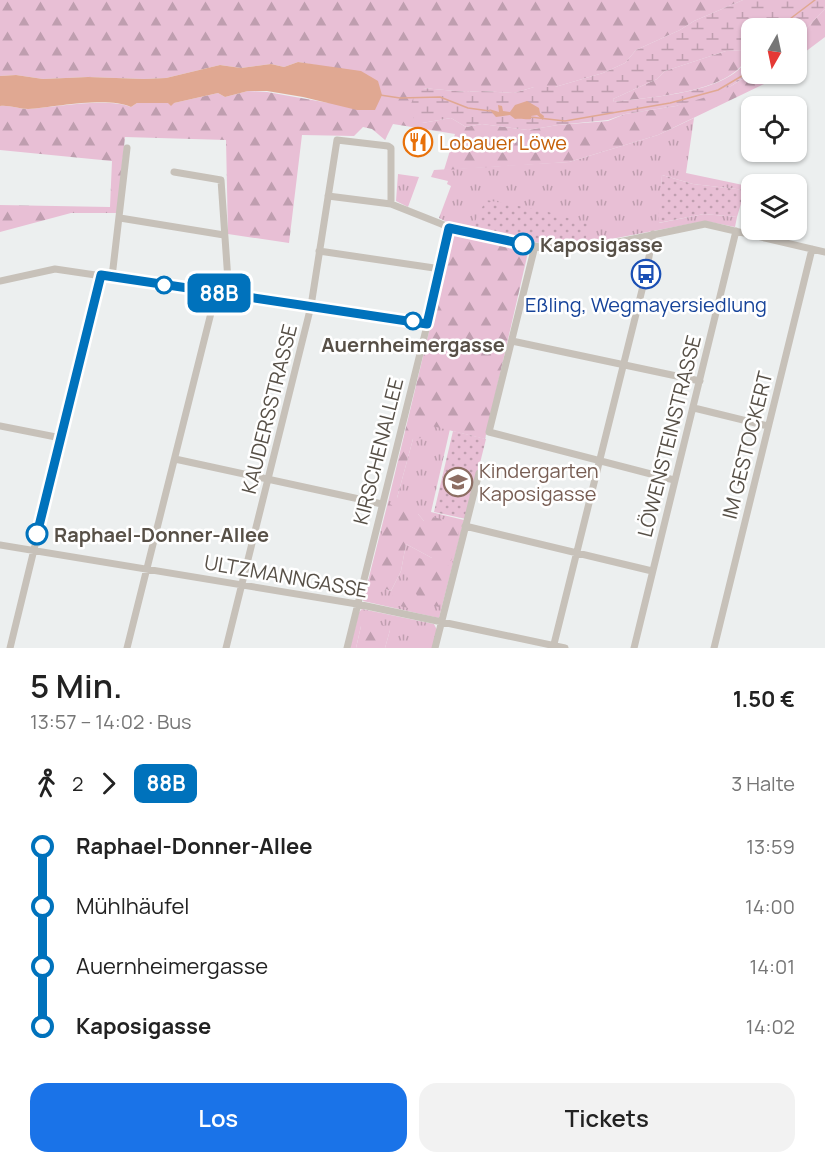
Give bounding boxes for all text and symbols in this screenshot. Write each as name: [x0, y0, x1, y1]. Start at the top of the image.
north arrow: [741, 18, 807, 84]
map controls: [741, 18, 807, 240]
button: locate: [741, 96, 807, 162]
restaurant icon: Lobauer Löwe: [402, 126, 434, 158]
place label: Lobauer Löwe: [439, 129, 567, 156]
button: layers: [741, 174, 807, 240]
place label: Kaposigasse: [540, 231, 663, 258]
marker: Kaposigasse: [512, 233, 534, 255]
bus stop icon: Eßling, Wegmayersiedlung: [630, 258, 662, 290]
line badge: 88B: [184, 274, 254, 312]
unlabelled marker: [155, 276, 173, 294]
text: 88B: [200, 279, 238, 307]
place label: Eßling, Wegmayersiedlung: [525, 291, 767, 318]
marker: Auernheimergasse: [404, 312, 422, 330]
street label: KAUDERSSTRASSE: [235, 321, 303, 497]
place label: Auernheimergasse: [321, 331, 505, 358]
street label: LÖWENSTEINSTRASSE: [631, 332, 707, 540]
street label: IM GESTOCKERT: [716, 368, 778, 522]
street label: KIRSCHENALLEE: [347, 375, 409, 527]
place label: Kindergarten Kaposigasse: [479, 457, 599, 507]
school or university icon: Kindergarten Kaposigasse: [442, 466, 474, 498]
place label: Raphael-Donner-Allee: [54, 521, 269, 548]
marker: Raphael-Donner-Allee: [26, 523, 48, 545]
street label: ULTZMANNGASSE: [202, 548, 370, 604]
text: 5 Min.: [30, 663, 122, 708]
text: 1.50 €: [733, 684, 795, 714]
text: 13:57 – 14:02 · Bus: [30, 708, 192, 735]
icon: walk: [30, 767, 63, 800]
icon: forward: [92, 767, 125, 800]
text: 88B: [146, 769, 185, 797]
text: 2: [72, 770, 83, 797]
text: 3 Halte: [731, 770, 795, 797]
text: Raphael-Donner-Allee: [76, 831, 313, 861]
text: 13:59: [746, 833, 795, 860]
text: Mühlhäufel: [76, 891, 189, 921]
text: 14:00: [745, 893, 795, 920]
text: Auernheimergasse: [76, 951, 268, 981]
text: 14:01: [749, 953, 795, 980]
text: Kaposigasse: [76, 1011, 211, 1041]
text: 14:02: [746, 1013, 795, 1040]
button: Los: [30, 1083, 407, 1152]
button: Tickets: [419, 1083, 795, 1152]

